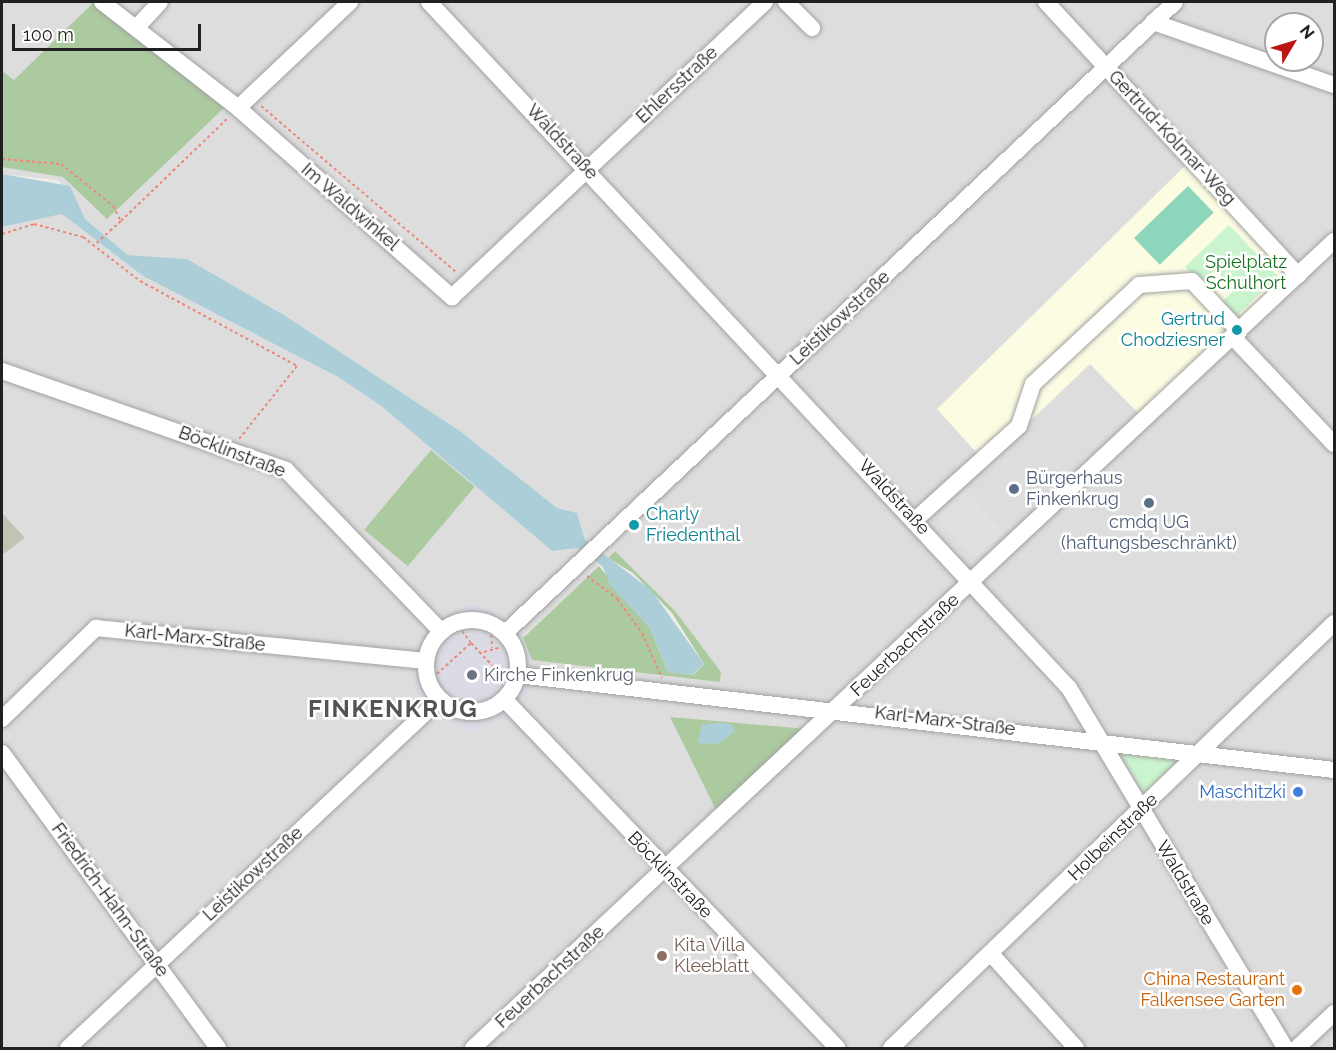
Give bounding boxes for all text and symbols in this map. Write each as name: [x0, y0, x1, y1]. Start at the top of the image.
scale bar: [15, 12, 204, 50]
north arrow: [1264, 12, 1324, 72]
text: N: [1296, 21, 1318, 43]
text: 100 m: [23, 24, 74, 45]
street label: Ehlersstraße: [632, 42, 722, 128]
street label: Gertrud-Kolmar-Weg: [1104, 66, 1240, 210]
street label: Waldstraße: [522, 100, 602, 184]
street label: Im Waldwinkel: [297, 159, 403, 255]
park label: Spielplatz Schulhort: [1205, 252, 1287, 294]
street label: Leistikowstraße: [786, 266, 894, 370]
place label: Gertrud Chodziesner: [1121, 309, 1225, 352]
marker: Gertrud Chodziesner: [1230, 323, 1244, 337]
street label: Böcklinstraße: [176, 422, 288, 482]
street label: Waldstraße: [854, 455, 934, 539]
place label: Bürgerhaus Finkenkrug: [1026, 468, 1122, 510]
marker: Bürgerhaus Finkenkrug: [1007, 482, 1021, 496]
marker: cmdq UG (haftungsbeschränkt): [1142, 496, 1156, 510]
place label: Charly Friedenthal: [646, 504, 740, 546]
place label: cmdq UG (haftungsbeschränkt): [1061, 512, 1237, 554]
marker: Charly Friedenthal: [627, 518, 641, 532]
street label: Feuerbachstraße: [846, 589, 964, 701]
street label: Karl-Marx-Straße: [124, 620, 266, 656]
place label: Kirche Finkenkrug: [484, 664, 634, 686]
marker: Kirche Finkenkrug: [465, 668, 479, 682]
district label: FINKENKRUG: [308, 695, 478, 723]
street label: Karl-Marx-Straße: [874, 702, 1016, 740]
place label: Maschitzki: [1199, 781, 1286, 803]
marker: Maschitzki: [1291, 785, 1305, 799]
street label: Holbeinstraße: [1064, 789, 1162, 885]
street label: Friedrich-Hahn-Straße: [47, 819, 173, 981]
street label: Leistikowstraße: [199, 822, 307, 926]
street label: Böcklinstraße: [623, 827, 717, 923]
street label: Waldstraße: [1151, 837, 1219, 929]
street label: Feuerbachstraße: [491, 921, 609, 1033]
place label: Kita Villa Kleeblatt: [674, 935, 749, 978]
marker: Kita Villa Kleeblatt: [655, 949, 669, 963]
place label: China Restaurant Falkensee Garten: [1140, 969, 1285, 1012]
marker: China Restaurant Falkensee Garten: [1290, 983, 1304, 997]

